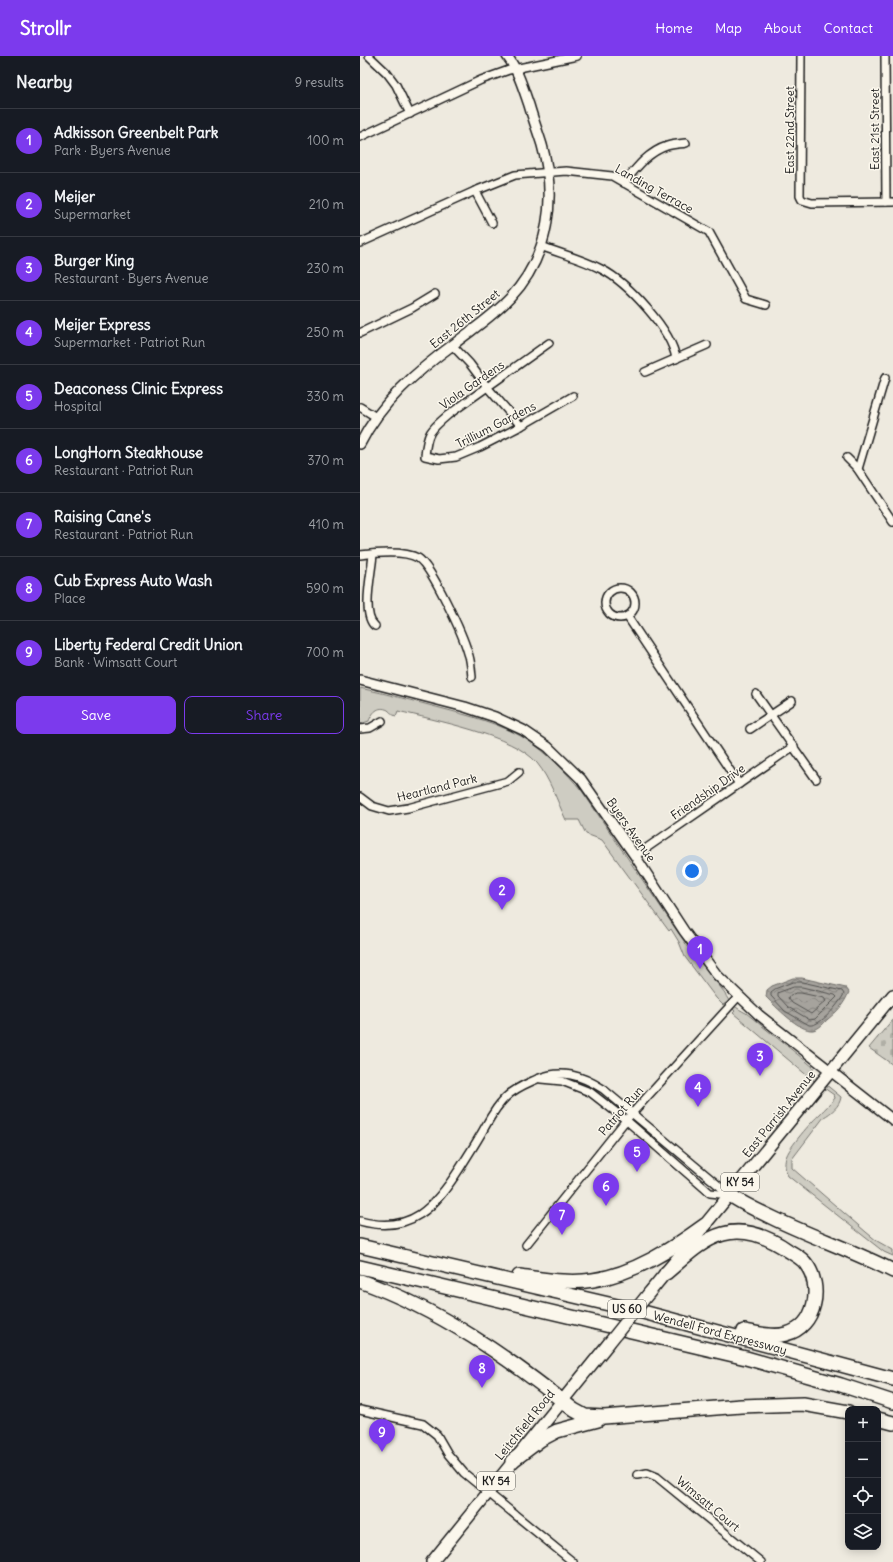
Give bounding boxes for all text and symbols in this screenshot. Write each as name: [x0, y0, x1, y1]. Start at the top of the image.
text: Strollr: [20, 16, 71, 40]
text: Home: [655, 19, 693, 37]
text: Map: [715, 19, 742, 37]
text: About: [764, 19, 802, 37]
text: Contact: [824, 19, 873, 37]
text: Nearby: [16, 71, 72, 93]
text: 9 results: [295, 74, 344, 91]
street label: East 22nd Street: [782, 86, 797, 174]
street label: East 21st Street: [867, 88, 882, 170]
text: Adkisson Greenbelt Park: [54, 123, 219, 142]
text: 1: [26, 132, 32, 149]
text: 100 m: [307, 132, 344, 149]
text: Park · Byers Avenue: [54, 142, 171, 159]
street label: Landing Terrace: [612, 161, 696, 216]
text: Meijer: [54, 187, 95, 206]
text: 2: [25, 196, 33, 213]
text: 210 m: [309, 196, 344, 213]
text: Supermarket: [54, 206, 131, 223]
text: Burger King: [54, 251, 134, 270]
text: 3: [25, 260, 33, 277]
text: 230 m: [306, 260, 344, 277]
text: Restaurant · Byers Avenue: [54, 270, 209, 287]
street label: East 26th Street: [427, 286, 503, 351]
text: Meijer Express: [54, 315, 151, 334]
text: 4: [25, 324, 33, 341]
text: 250 m: [306, 324, 344, 341]
text: Supermarket · Patriot Run: [54, 334, 205, 351]
street label: Viola Gardens: [436, 357, 507, 412]
text: Deaconess Clinic Express: [54, 379, 223, 398]
text: 5: [25, 388, 33, 405]
text: 330 m: [306, 388, 344, 405]
text: Hospital: [54, 398, 102, 415]
street label: Trillium Gardens: [453, 398, 538, 451]
text: LongHorn Steakhouse: [54, 443, 203, 462]
text: 6: [25, 452, 33, 469]
text: 370 m: [307, 452, 344, 469]
text: Restaurant · Patriot Run: [54, 462, 193, 479]
text: Raising Cane's: [54, 507, 151, 526]
text: 7: [26, 516, 32, 533]
text: 410 m: [308, 516, 344, 533]
text: Restaurant · Patriot Run: [54, 526, 193, 543]
text: Cub Express Auto Wash: [54, 571, 213, 590]
text: 8: [25, 580, 33, 597]
text: 590 m: [306, 580, 344, 597]
text: Place: [54, 590, 85, 607]
text: Liberty Federal Credit Union: [54, 635, 243, 654]
text: 9: [25, 644, 33, 661]
text: 700 m: [306, 644, 344, 661]
text: Bank · Wimsatt Court: [54, 654, 178, 671]
button: Save: [16, 696, 176, 734]
button: Share: [184, 696, 344, 734]
street label: Friendship Drive: [668, 760, 748, 823]
street label: Heartland Park: [395, 770, 478, 805]
street label: Byers Avenue: [604, 795, 659, 865]
your location: [682, 861, 702, 881]
pin: 2: [489, 877, 515, 910]
pin: 1: [687, 936, 713, 969]
pin: 3: [747, 1043, 773, 1076]
street label: East Parrish Avenue: [739, 1067, 818, 1160]
pin: 4: [685, 1074, 711, 1107]
street label: Patriot Run: [595, 1083, 646, 1138]
pin: 5: [624, 1139, 650, 1172]
pin: 6: [593, 1173, 619, 1206]
road number: KY 54: [721, 1173, 759, 1191]
pin: 7: [549, 1202, 575, 1235]
road number: US 60: [608, 1300, 646, 1318]
street label: Wendell Ford Expressway: [652, 1307, 789, 1358]
pin: 8: [469, 1355, 495, 1388]
street label: Leitchfield Road: [492, 1386, 558, 1463]
map controls: [845, 1406, 881, 1550]
button: +: [845, 1406, 881, 1442]
pin: 9: [369, 1419, 395, 1452]
button: −: [845, 1442, 881, 1478]
road number: KY 54: [477, 1472, 515, 1490]
street label: Wimsatt Court: [674, 1473, 743, 1534]
button: locate: [845, 1478, 881, 1514]
button: layers: [845, 1514, 881, 1550]

